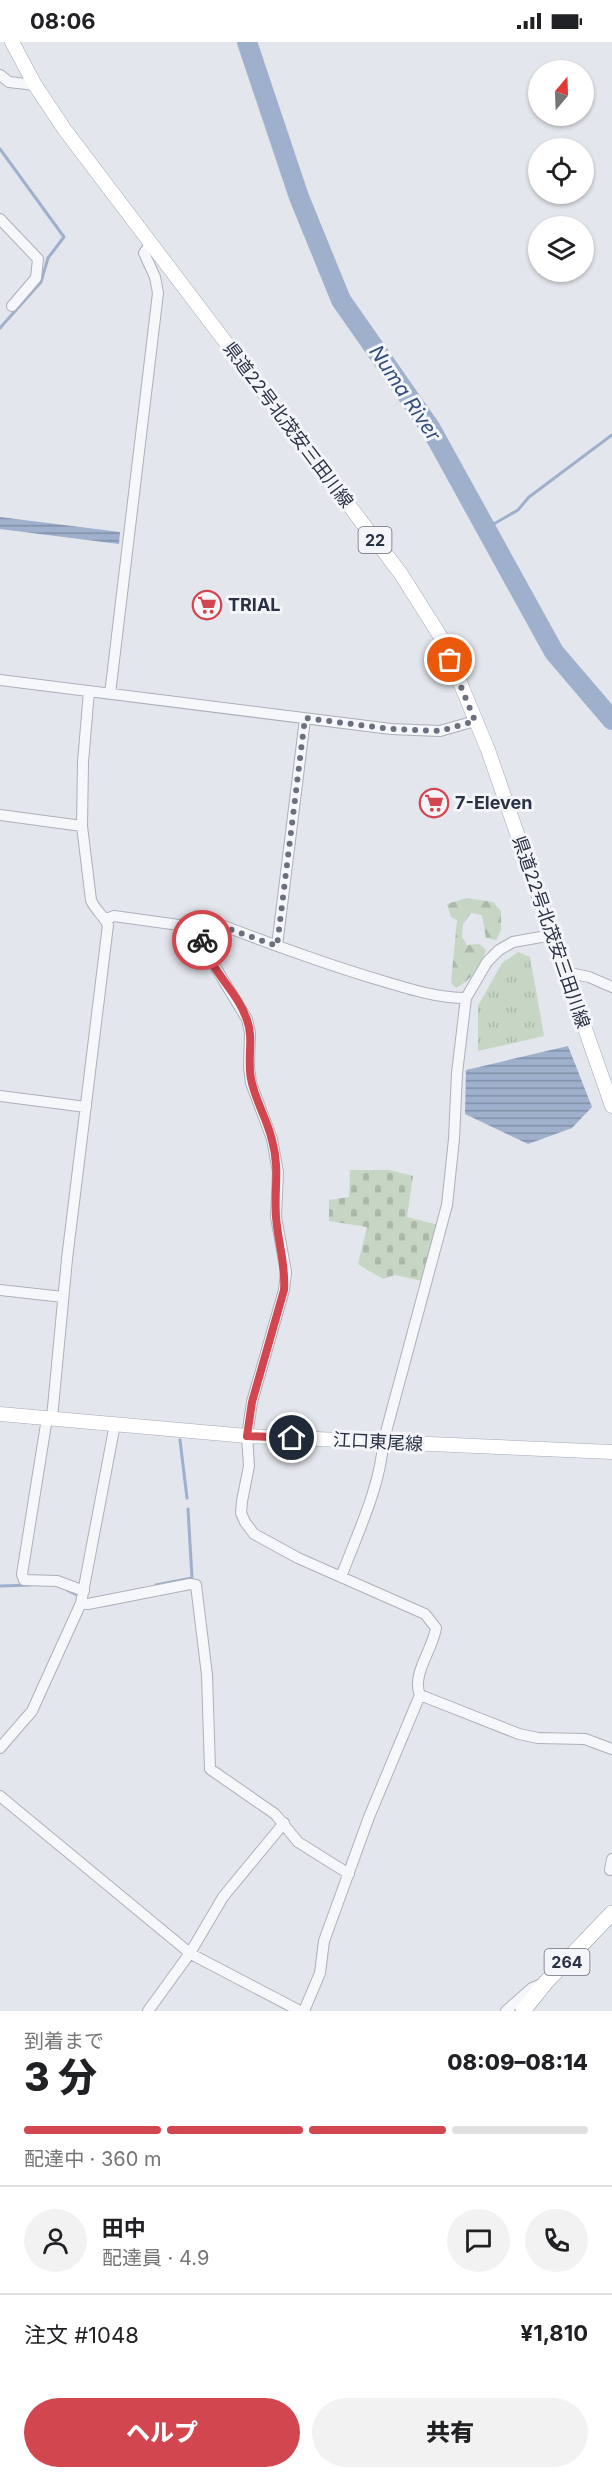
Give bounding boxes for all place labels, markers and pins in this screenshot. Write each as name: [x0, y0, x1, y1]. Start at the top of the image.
supermarket icon: TRIAL: [191, 589, 223, 621]
place label: TRIAL: [228, 594, 281, 615]
pin: [424, 634, 475, 685]
supermarket icon: 7-Eleven: [418, 787, 450, 819]
place label: 7-Eleven: [455, 792, 533, 813]
pin: [266, 1412, 317, 1463]

